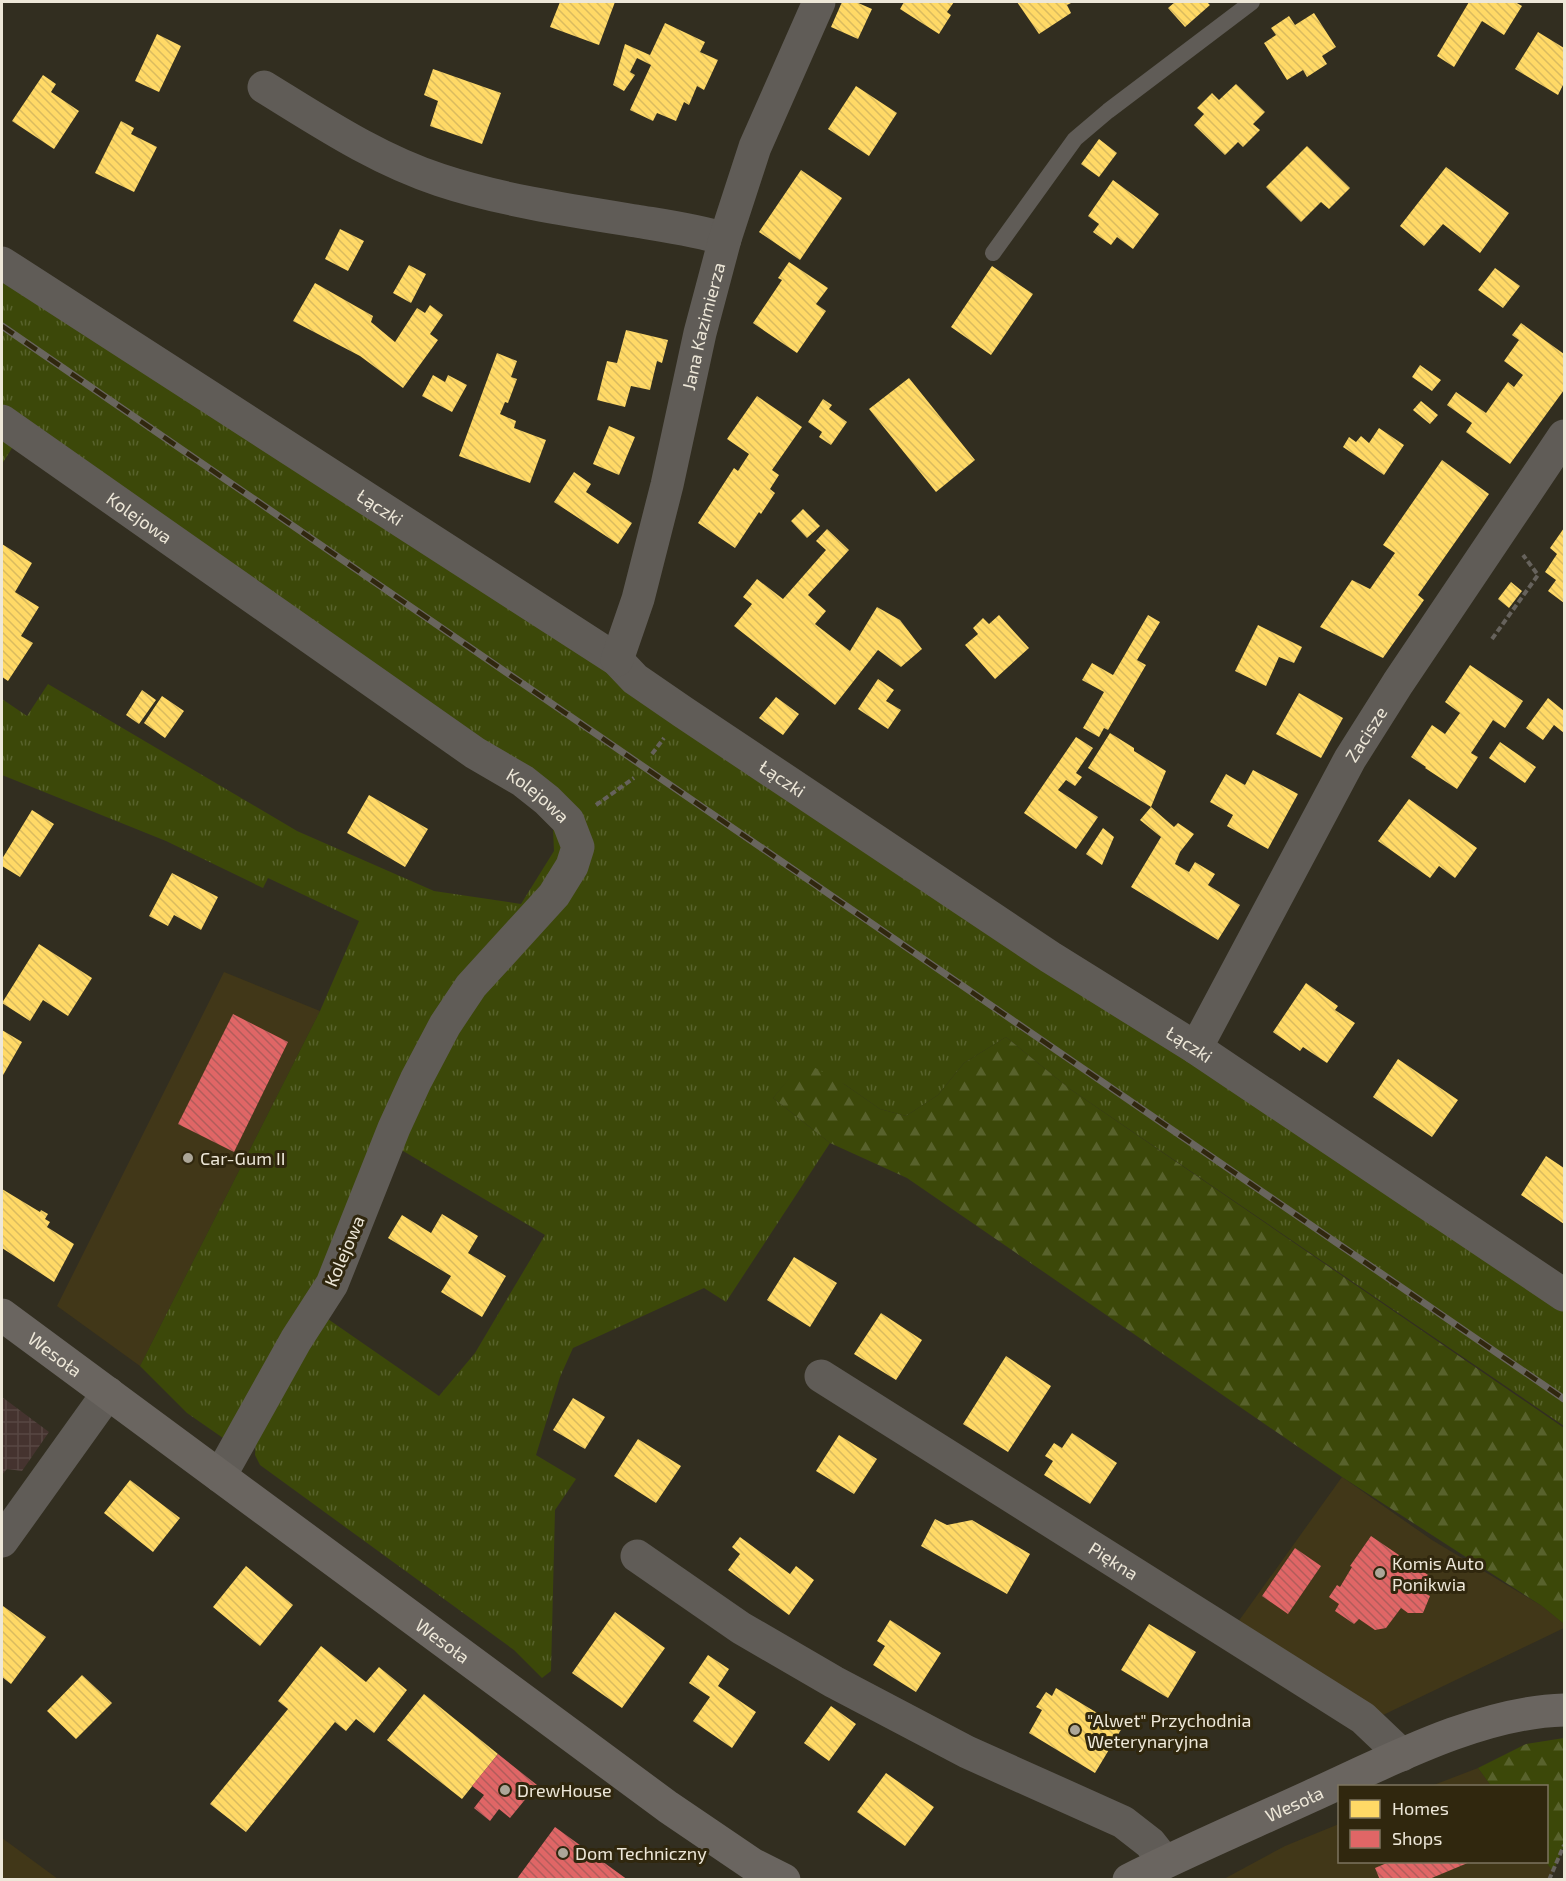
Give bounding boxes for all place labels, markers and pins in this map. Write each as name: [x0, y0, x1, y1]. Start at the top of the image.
place label: Car-Gum II: [200, 1147, 285, 1169]
marker: Car-Gum II: [181, 1151, 195, 1165]
place label: Komis Auto Ponikwia: [1392, 1552, 1484, 1595]
marker: Komis Auto Ponikwia: [1373, 1566, 1387, 1580]
place label: "Alwet" Przychodnia Weterynaryjna: [1087, 1709, 1251, 1752]
marker: "Alwet" Przychodnia Weterynaryjna: [1068, 1723, 1082, 1737]
place label: DrewHouse: [517, 1779, 612, 1801]
marker: DrewHouse: [498, 1783, 512, 1797]
place label: Dom Techniczny: [575, 1842, 707, 1864]
marker: Dom Techniczny: [556, 1846, 570, 1860]

